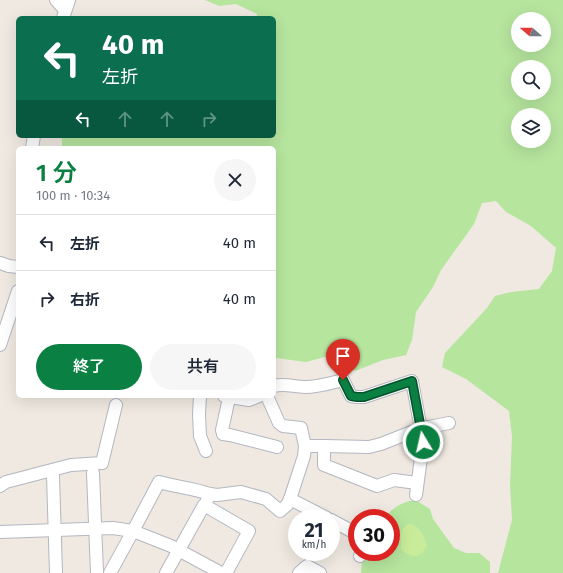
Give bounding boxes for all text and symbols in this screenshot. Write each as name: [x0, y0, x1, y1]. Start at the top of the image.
north arrow: [511, 12, 551, 52]
map controls: [511, 12, 551, 148]
text: 40 m: [102, 28, 165, 61]
icon: left: [36, 32, 88, 84]
button: search: [511, 60, 551, 100]
text: 左折: [102, 66, 138, 88]
icon: left: [72, 108, 94, 130]
icon: ahead: [114, 108, 136, 130]
icon: ahead: [156, 108, 178, 130]
icon: right: [198, 108, 220, 130]
button: layers: [511, 108, 551, 148]
text: 1 分: [36, 159, 77, 187]
button: close: [214, 159, 256, 201]
text: 100 m · 10:34: [36, 188, 110, 203]
icon: left: [36, 232, 58, 254]
text: 40 m: [223, 234, 256, 252]
text: 左折: [70, 235, 100, 253]
icon: right: [36, 288, 58, 310]
text: 40 m: [223, 290, 256, 308]
text: 右折: [70, 291, 100, 309]
pin: [326, 339, 360, 380]
button: 終了: [36, 344, 142, 390]
button: 共有: [150, 344, 256, 390]
icon: arrive: [332, 345, 354, 367]
position arrow: [402, 421, 444, 463]
speed limit sign: 30: [348, 509, 400, 561]
text: 21: [304, 518, 324, 542]
text: km/h: [302, 539, 326, 551]

